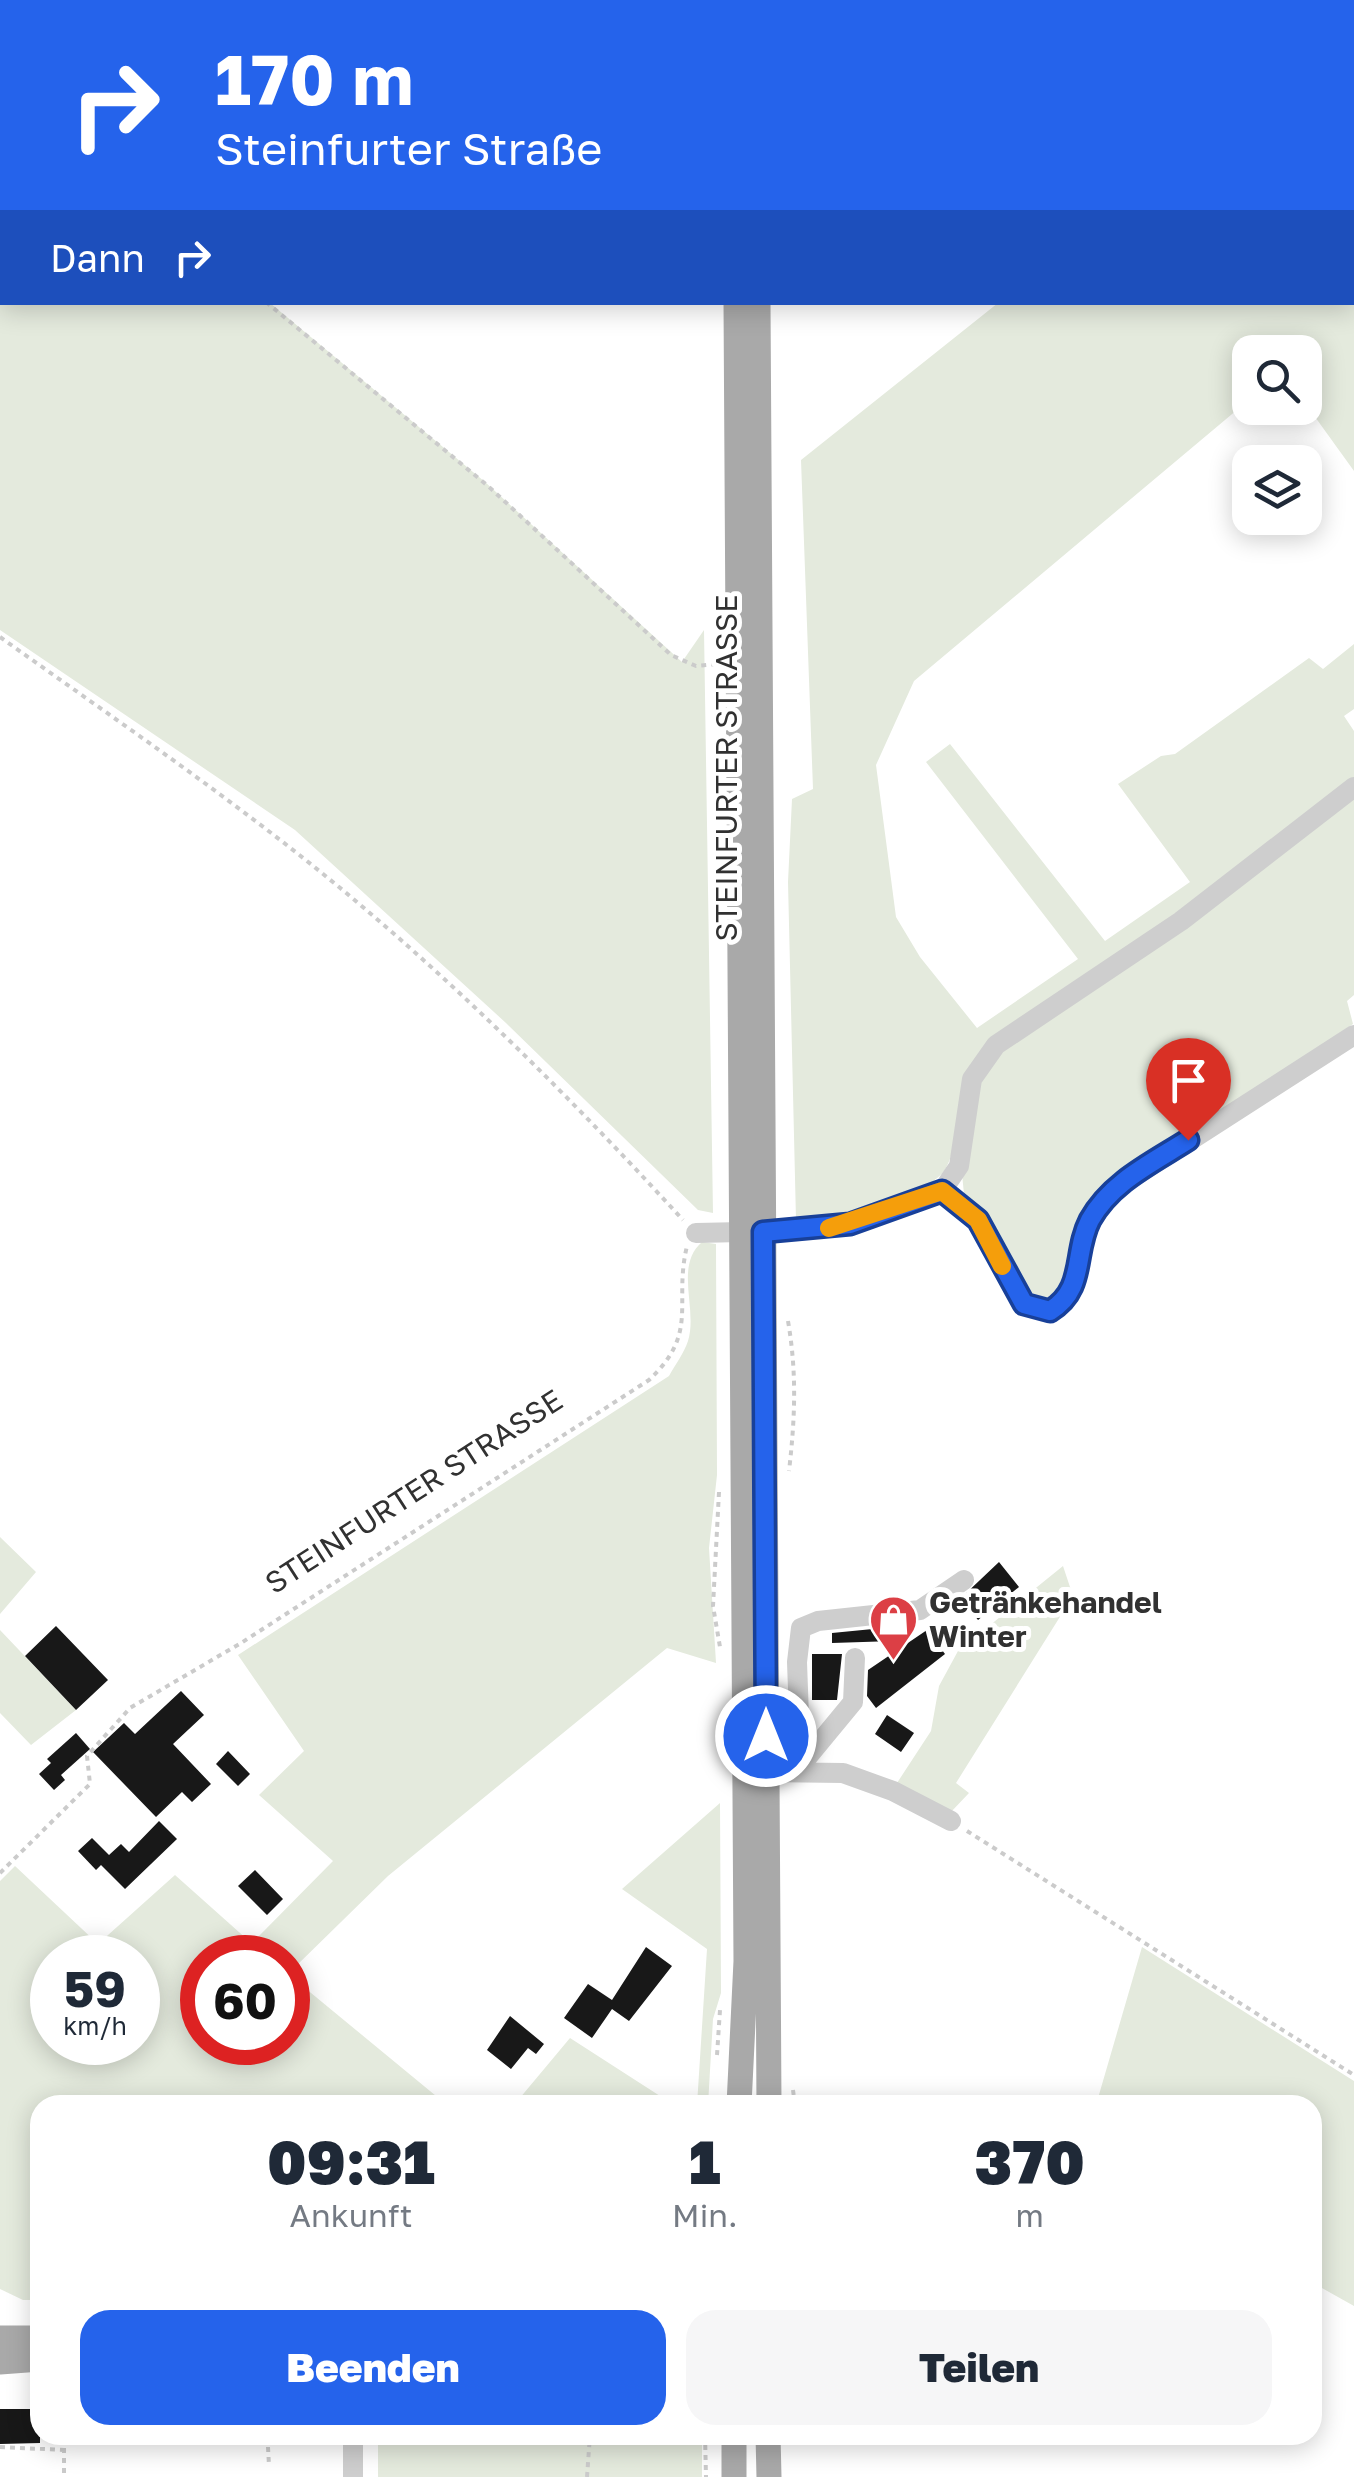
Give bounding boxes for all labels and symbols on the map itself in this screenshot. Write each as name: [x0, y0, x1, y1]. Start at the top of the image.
street label: STEINFURTER STRASSE: [708, 594, 744, 942]
pin: [1146, 1038, 1231, 1141]
street label: STEINFURTER STRASSE: [258, 1382, 569, 1601]
place label: Getränkehandel Winter: [929, 1584, 1162, 1654]
shop icon: Getränkehandel Winter: [868, 1594, 920, 1662]
position arrow: [714, 1684, 818, 1788]
speed limit sign: 60: [180, 1935, 310, 2065]

